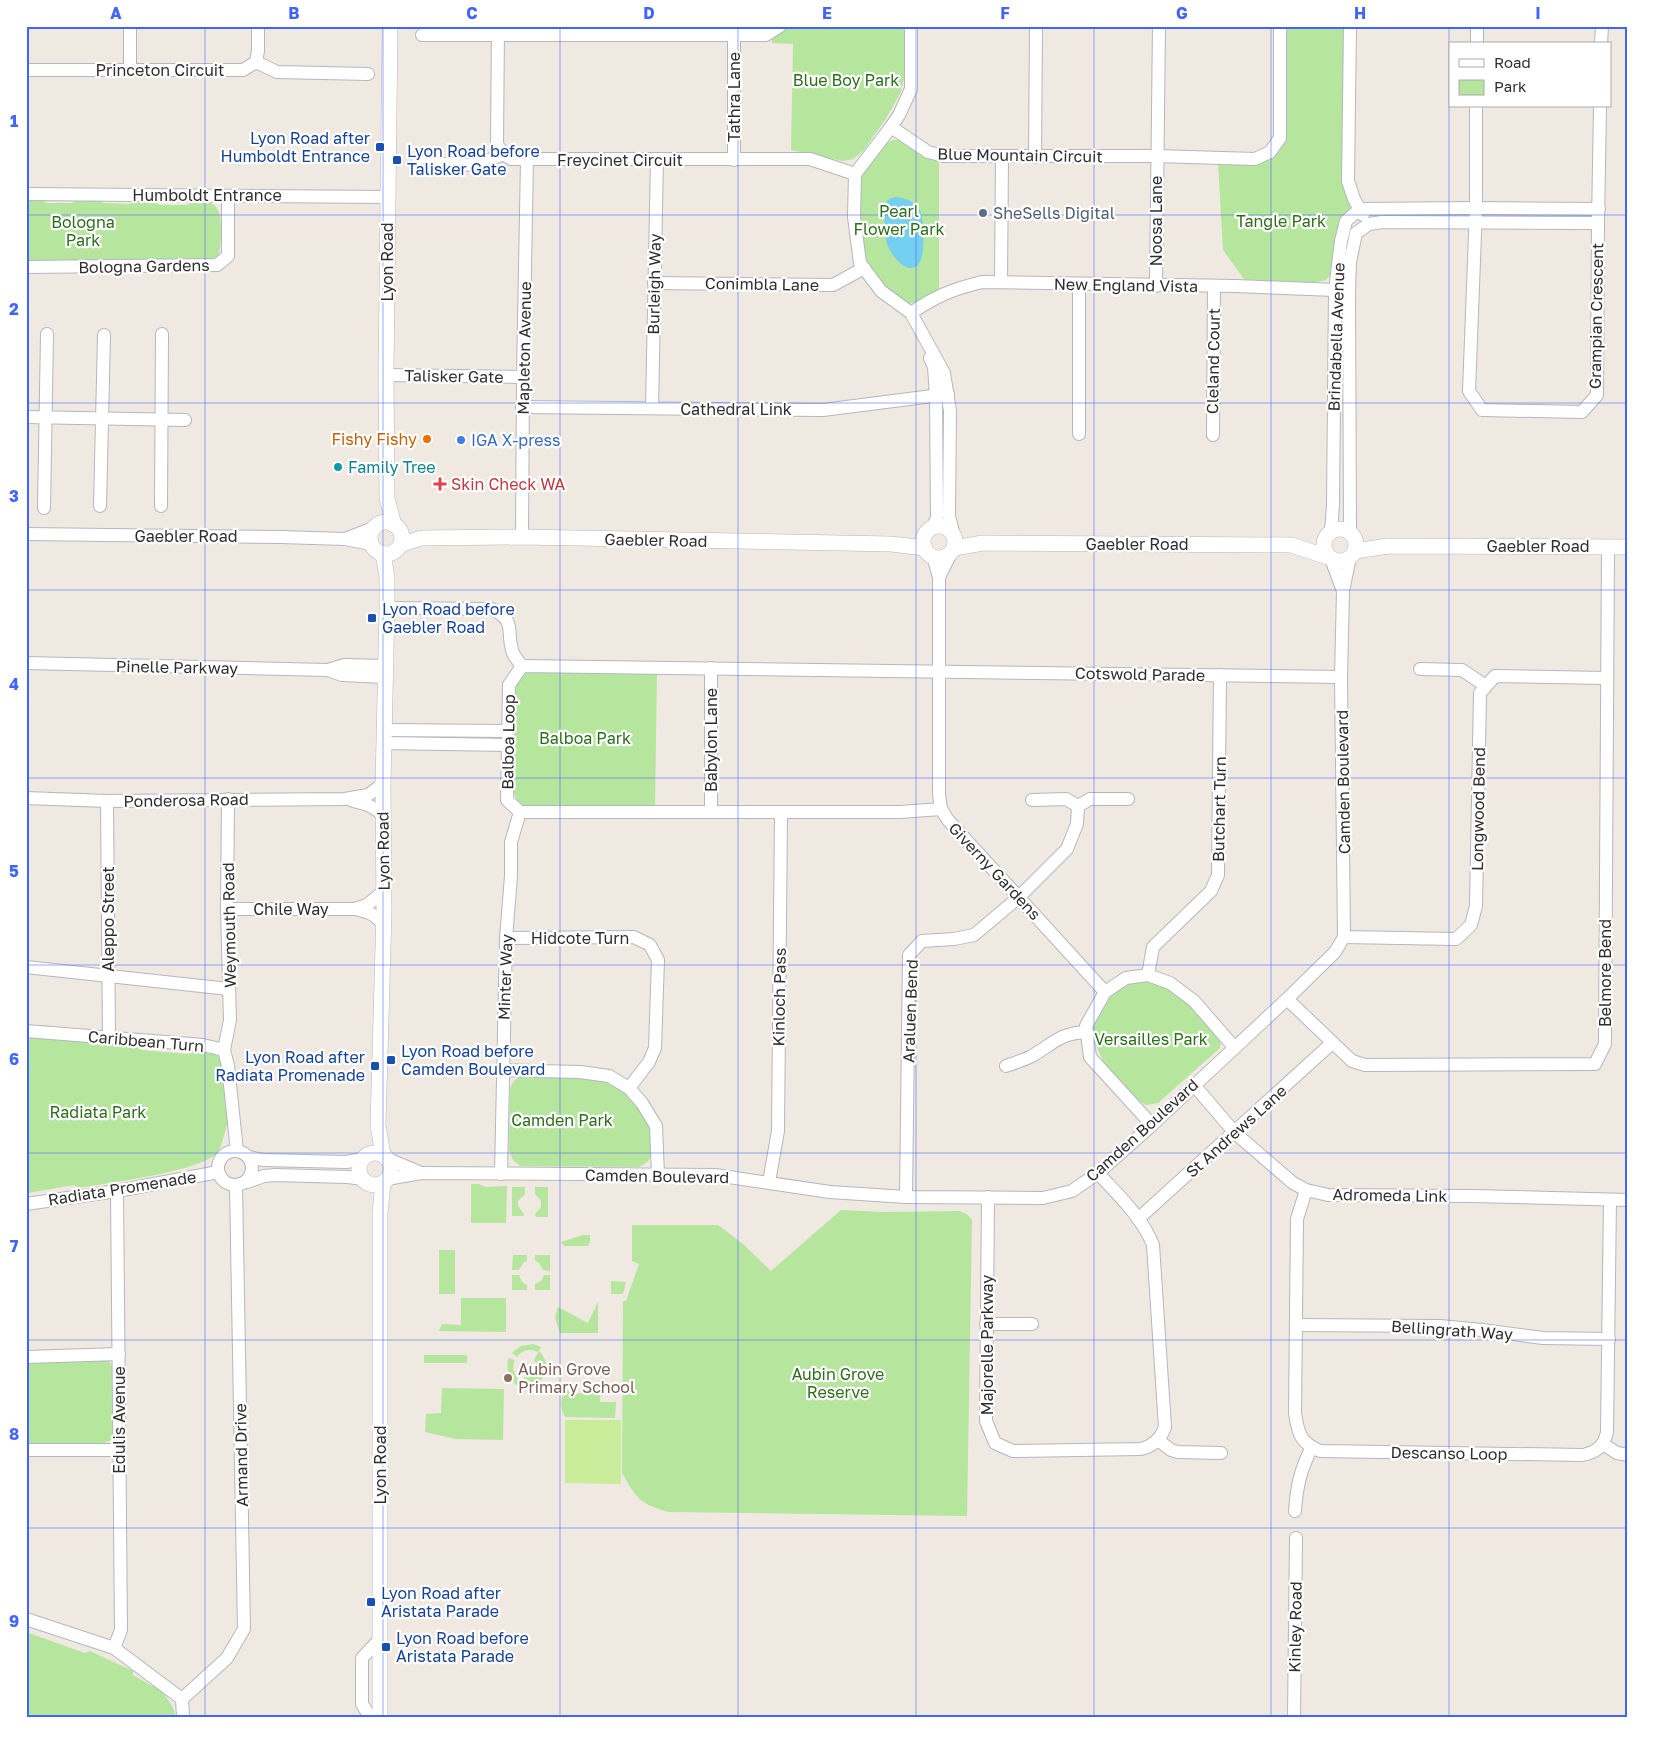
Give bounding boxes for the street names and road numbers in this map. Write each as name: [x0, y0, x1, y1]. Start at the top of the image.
street label: Tathra Lane: [724, 52, 744, 142]
street label: Princeton Circuit: [95, 60, 225, 80]
street label: Blue Mountain Circuit: [937, 144, 1103, 166]
street label: Freycinet Circuit: [557, 150, 683, 170]
street label: Noosa Lane: [1146, 176, 1166, 266]
street label: Humboldt Entrance: [132, 185, 282, 205]
street label: Lyon Road: [377, 222, 397, 302]
street label: Burleigh Way: [643, 233, 665, 335]
street label: Grampian Crescent: [1585, 243, 1607, 389]
street label: Bologna Gardens: [78, 255, 210, 277]
street label: Brindabella Avenue: [1323, 262, 1349, 412]
street label: Conimbla Lane: [705, 273, 819, 295]
street label: New England Vista: [1054, 274, 1198, 296]
street label: Mapleton Avenue: [513, 281, 535, 415]
street label: Cleland Court: [1202, 308, 1224, 414]
street label: Talisker Gate: [404, 365, 504, 387]
street label: Cathedral Link: [680, 399, 792, 419]
street label: Gaebler Road: [134, 526, 238, 546]
street label: Gaebler Road: [604, 529, 708, 551]
street label: Gaebler Road: [1085, 534, 1189, 554]
street label: Gaebler Road: [1486, 536, 1590, 556]
street label: Pinelle Parkway: [116, 656, 238, 678]
street label: Cotswold Parade: [1075, 663, 1205, 685]
street label: Babylon Lane: [701, 688, 721, 792]
street label: Balboa Loop: [497, 694, 519, 790]
street label: Camden Boulevard: [1332, 710, 1354, 854]
street label: Longwood Bend: [1467, 747, 1489, 871]
street label: Butchart Turn: [1208, 756, 1230, 862]
street label: Ponderosa Road: [123, 789, 249, 811]
street label: Lyon Road: [372, 811, 394, 891]
street label: Giverny Gardens: [945, 818, 1045, 924]
street label: Weymouth Road: [218, 862, 240, 988]
street label: Aleppo Street: [98, 866, 118, 972]
street label: Chile Way: [253, 899, 329, 919]
street label: Belmore Bend: [1595, 919, 1615, 1027]
street label: Hidcote Turn: [531, 928, 629, 948]
street label: Minter Way: [494, 934, 516, 1020]
street label: Kinloch Pass: [768, 948, 790, 1046]
street label: Araluen Bend: [898, 959, 922, 1063]
street label: Caribbean Turn: [87, 1026, 205, 1056]
street label: Camden Boulevard: [1082, 1074, 1202, 1186]
street label: St Andrews Lane: [1181, 1080, 1291, 1182]
street label: Camden Boulevard: [585, 1165, 729, 1187]
street label: Radiata Promenade: [46, 1166, 198, 1210]
street label: Adromeda Link: [1332, 1184, 1448, 1206]
street label: Majorelle Parkway: [977, 1275, 997, 1415]
street label: Bellingrath Way: [1391, 1316, 1513, 1344]
street label: Edulis Avenue: [109, 1366, 129, 1474]
street label: Armand Drive: [230, 1403, 252, 1507]
street label: Lyon Road: [370, 1425, 390, 1505]
street label: Descanso Loop: [1391, 1442, 1508, 1464]
street label: Kinley Road: [1284, 1581, 1306, 1673]

